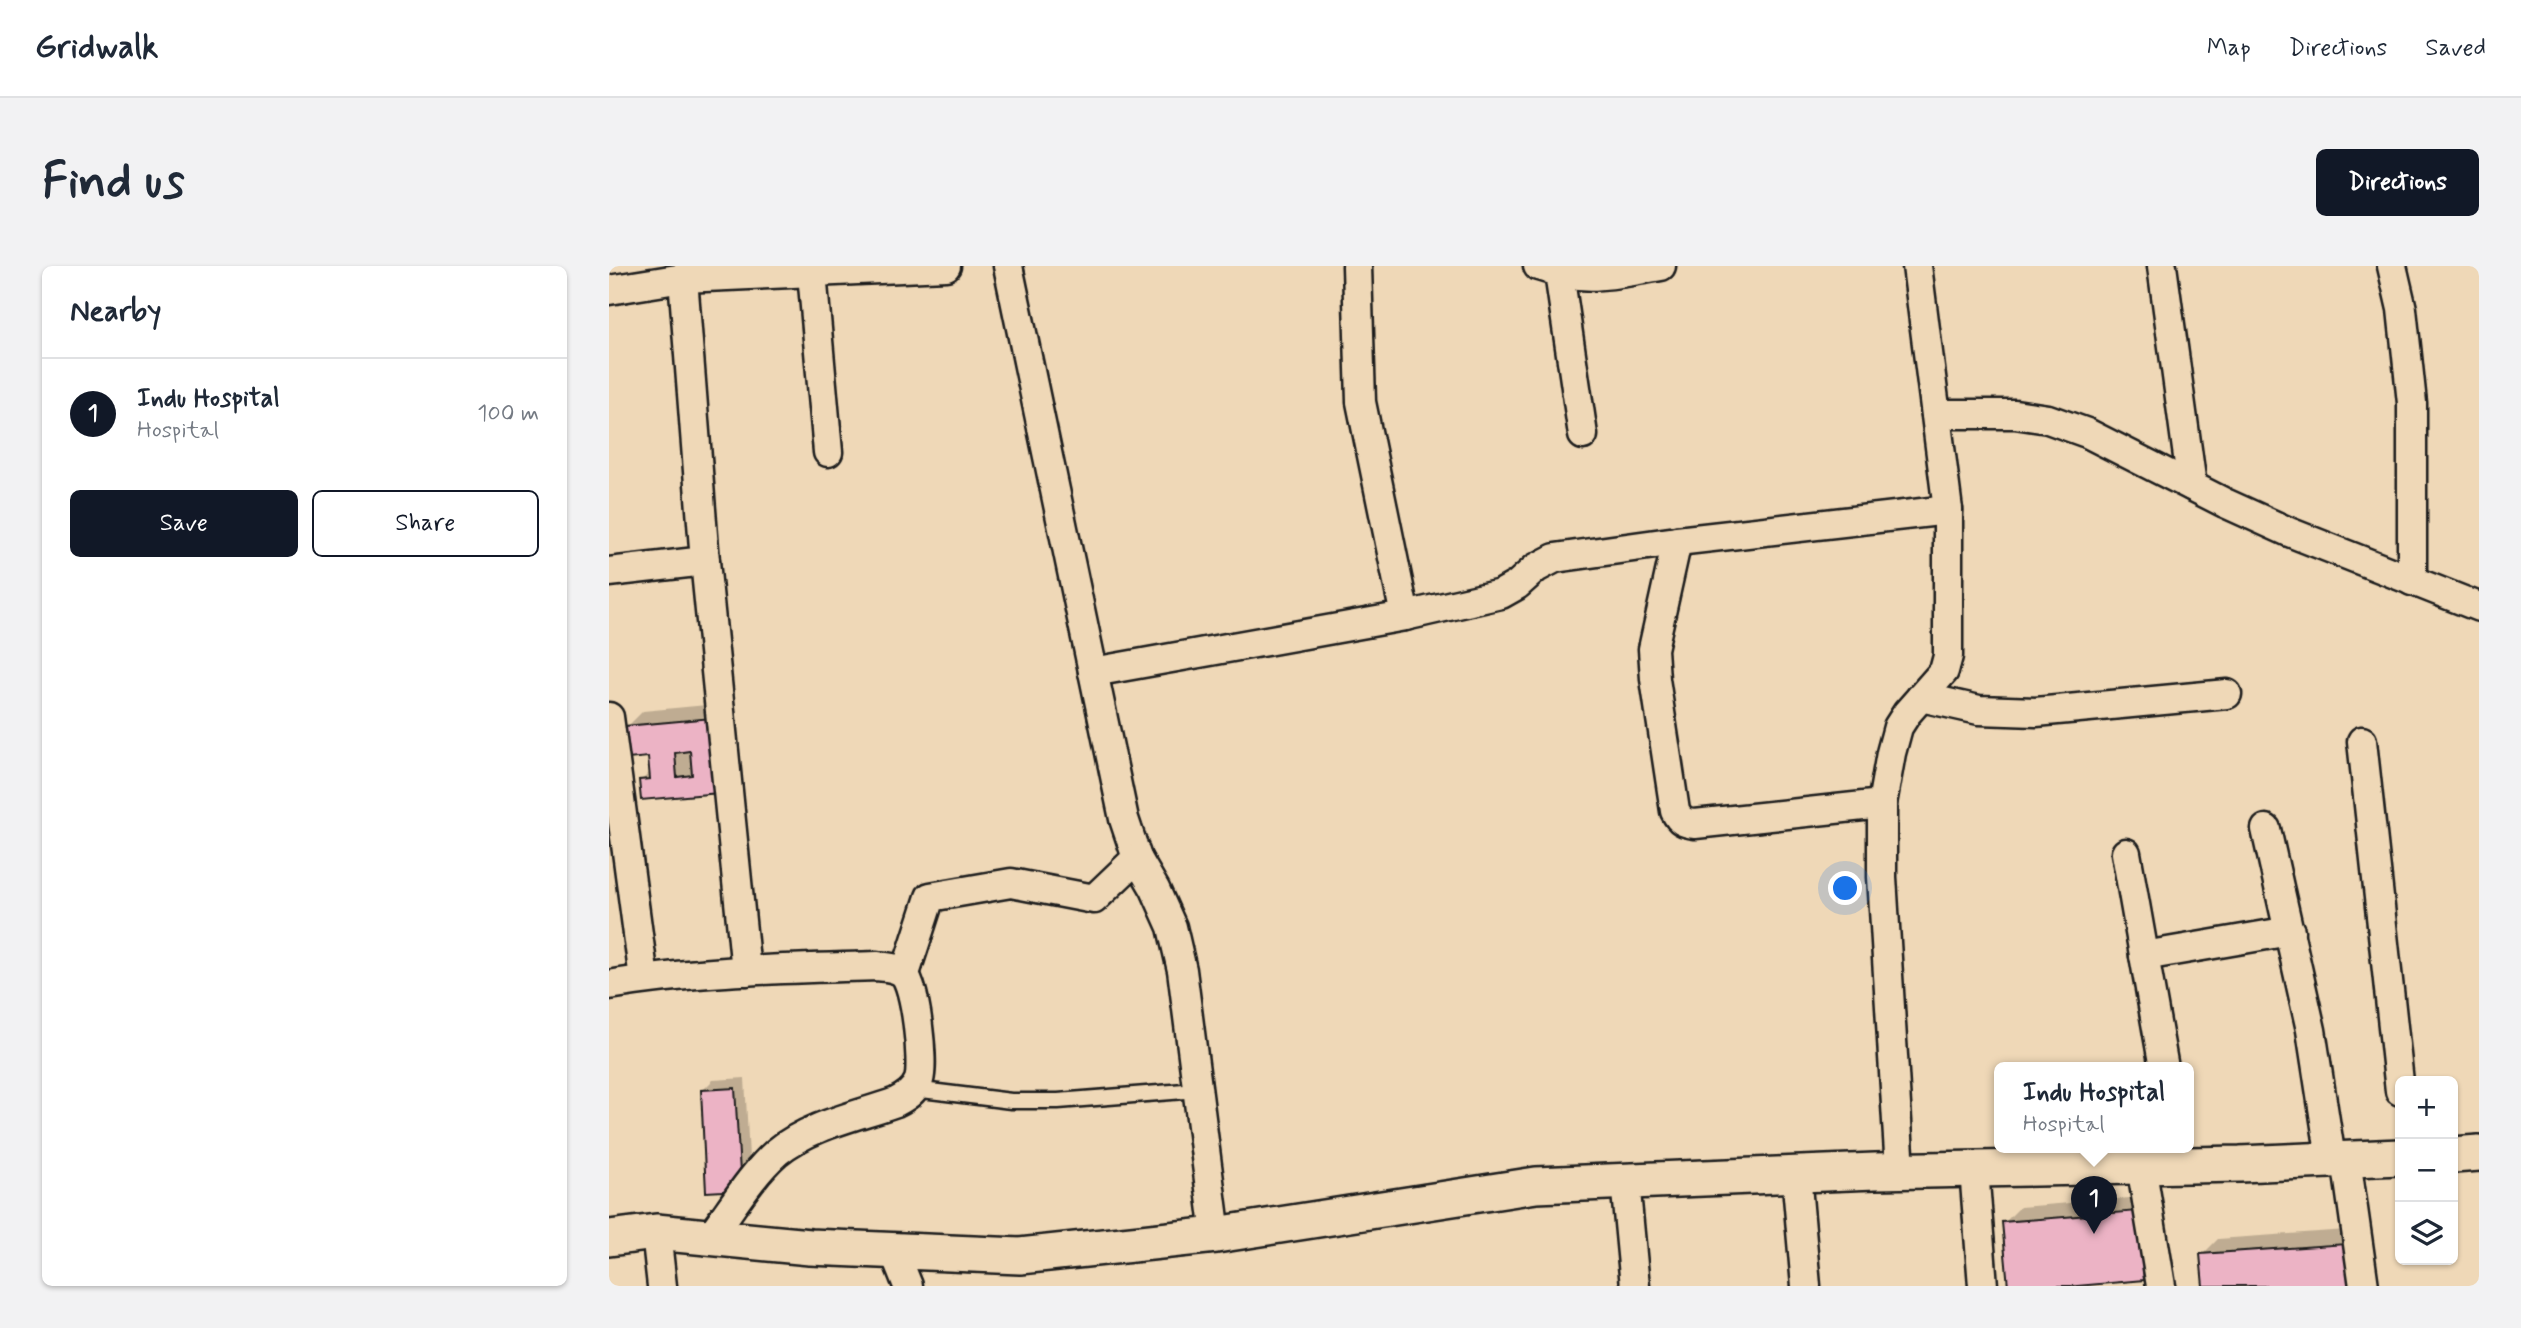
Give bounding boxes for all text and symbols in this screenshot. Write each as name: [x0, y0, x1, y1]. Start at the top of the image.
text: Gridwalk: [35, 26, 159, 70]
text: Map: [2207, 33, 2251, 64]
text: Directions: [2289, 33, 2387, 64]
text: Saved: [2425, 33, 2486, 64]
button: Directions: [2316, 149, 2479, 216]
text: Find us: [42, 150, 185, 215]
text: Nearby: [70, 292, 161, 331]
text: Indu Hospital: [137, 382, 280, 416]
text: 1: [88, 399, 98, 429]
text: 100 m: [477, 399, 539, 429]
text: Hospital: [137, 416, 219, 446]
button: Save: [70, 490, 298, 557]
button: Share: [312, 490, 539, 557]
your location: [1828, 871, 1862, 905]
popup: [1994, 1062, 2194, 1153]
text: Indu Hospital: [2023, 1076, 2165, 1110]
map controls: [2395, 1076, 2458, 1265]
button: +: [2395, 1076, 2458, 1139]
text: Hospital: [2023, 1110, 2105, 1140]
button: −: [2395, 1139, 2458, 1202]
pin: 1: [2071, 1176, 2117, 1234]
button: layers: [2395, 1202, 2458, 1265]

